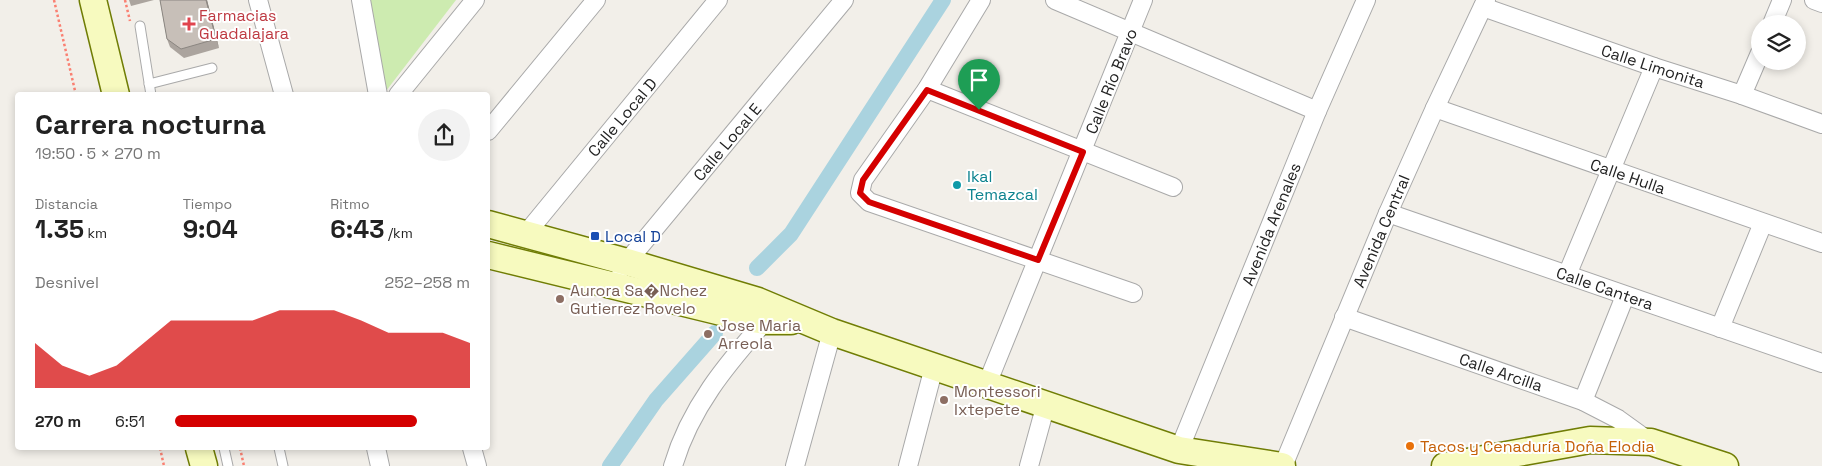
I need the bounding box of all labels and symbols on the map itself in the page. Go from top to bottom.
place label: Farmacias Guadalajara [199,5,289,44]
marker: Farmacias Guadalajara [183,18,195,30]
street label: Calle Río Bravo [1081,25,1142,137]
street label: Calle Limonita [1599,40,1707,93]
pin [958,59,1000,110]
street label: Calle Local D [583,73,662,161]
street label: Calle Local E [689,99,766,186]
street label: Calle Hulla [1587,154,1668,199]
street label: Avenida Arenales [1237,160,1306,289]
place label: Ikal Temazcal [967,166,1038,205]
street label: Avenida Central [1348,172,1415,291]
marker: Ikal Temazcal [951,179,963,191]
place label: Local D [605,226,661,247]
marker: Local D [589,230,601,242]
street label: Calle Cantera [1553,262,1656,315]
place label: Aurora Sa�Nchez Gutierrez Rovelo [570,280,707,319]
marker: Aurora Sa�Nchez Gutierrez Rovelo [554,293,566,305]
place label: Jose Maria Arreola [718,315,801,354]
marker: Jose Maria Arreola [702,328,714,340]
street label: Calle Arcilla [1456,348,1545,397]
place label: Montessori Ixtepete [954,381,1041,420]
marker: Montessori Ixtepete [938,394,950,406]
place label: Tacos y Cenaduría Doña Elodia [1420,436,1655,457]
marker: Tacos y Cenaduría Doña Elodia [1404,440,1416,452]

